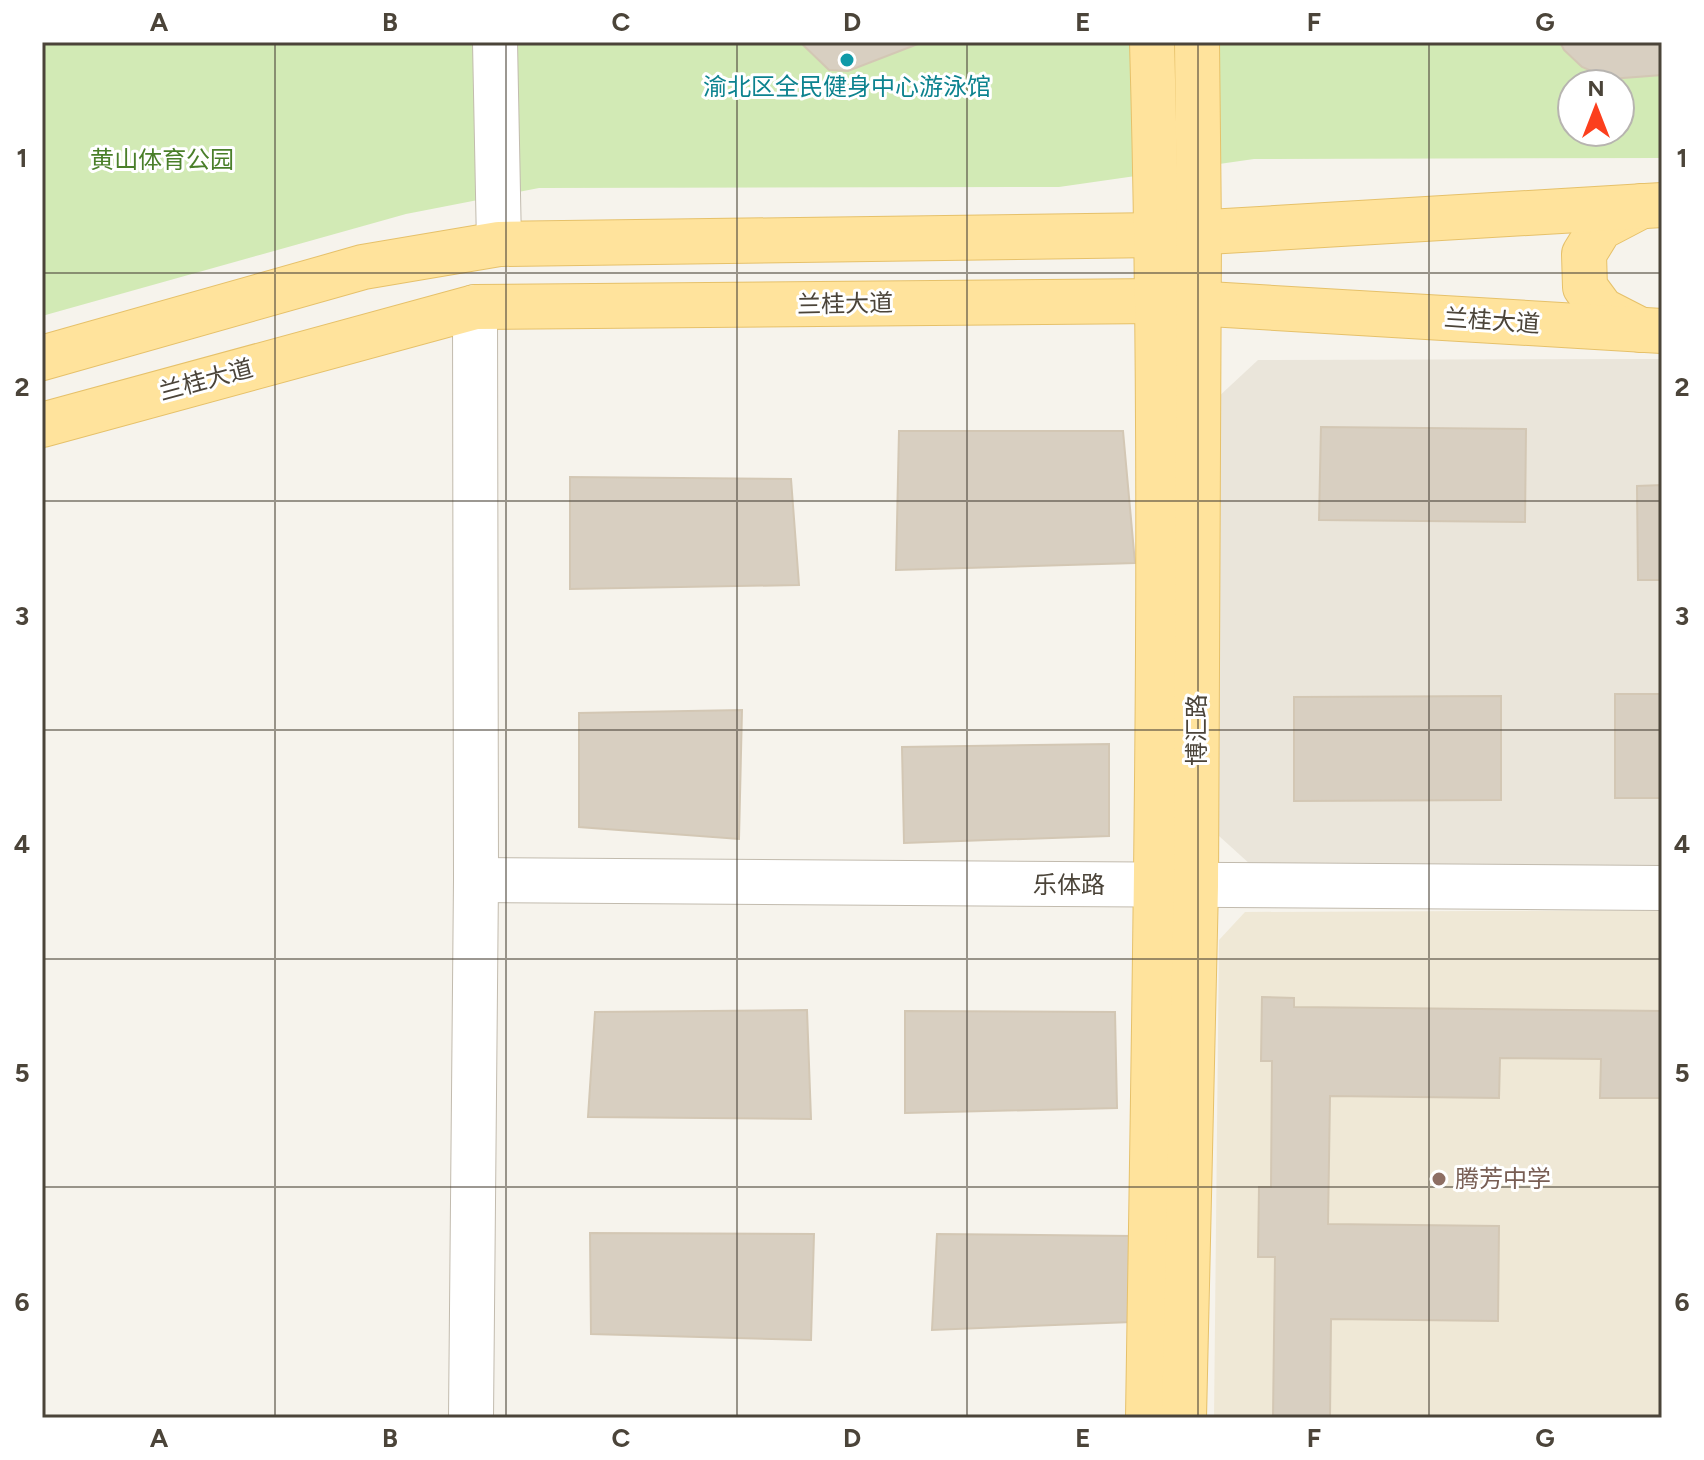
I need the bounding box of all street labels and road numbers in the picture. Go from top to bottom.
street label: 兰桂大道 [797,288,893,319]
street label: 兰桂大道 [1443,303,1541,338]
street label: 兰桂大道 [156,353,256,406]
street label: 博汇路 [1182,694,1211,766]
street label: 乐体路 [1033,870,1105,899]

